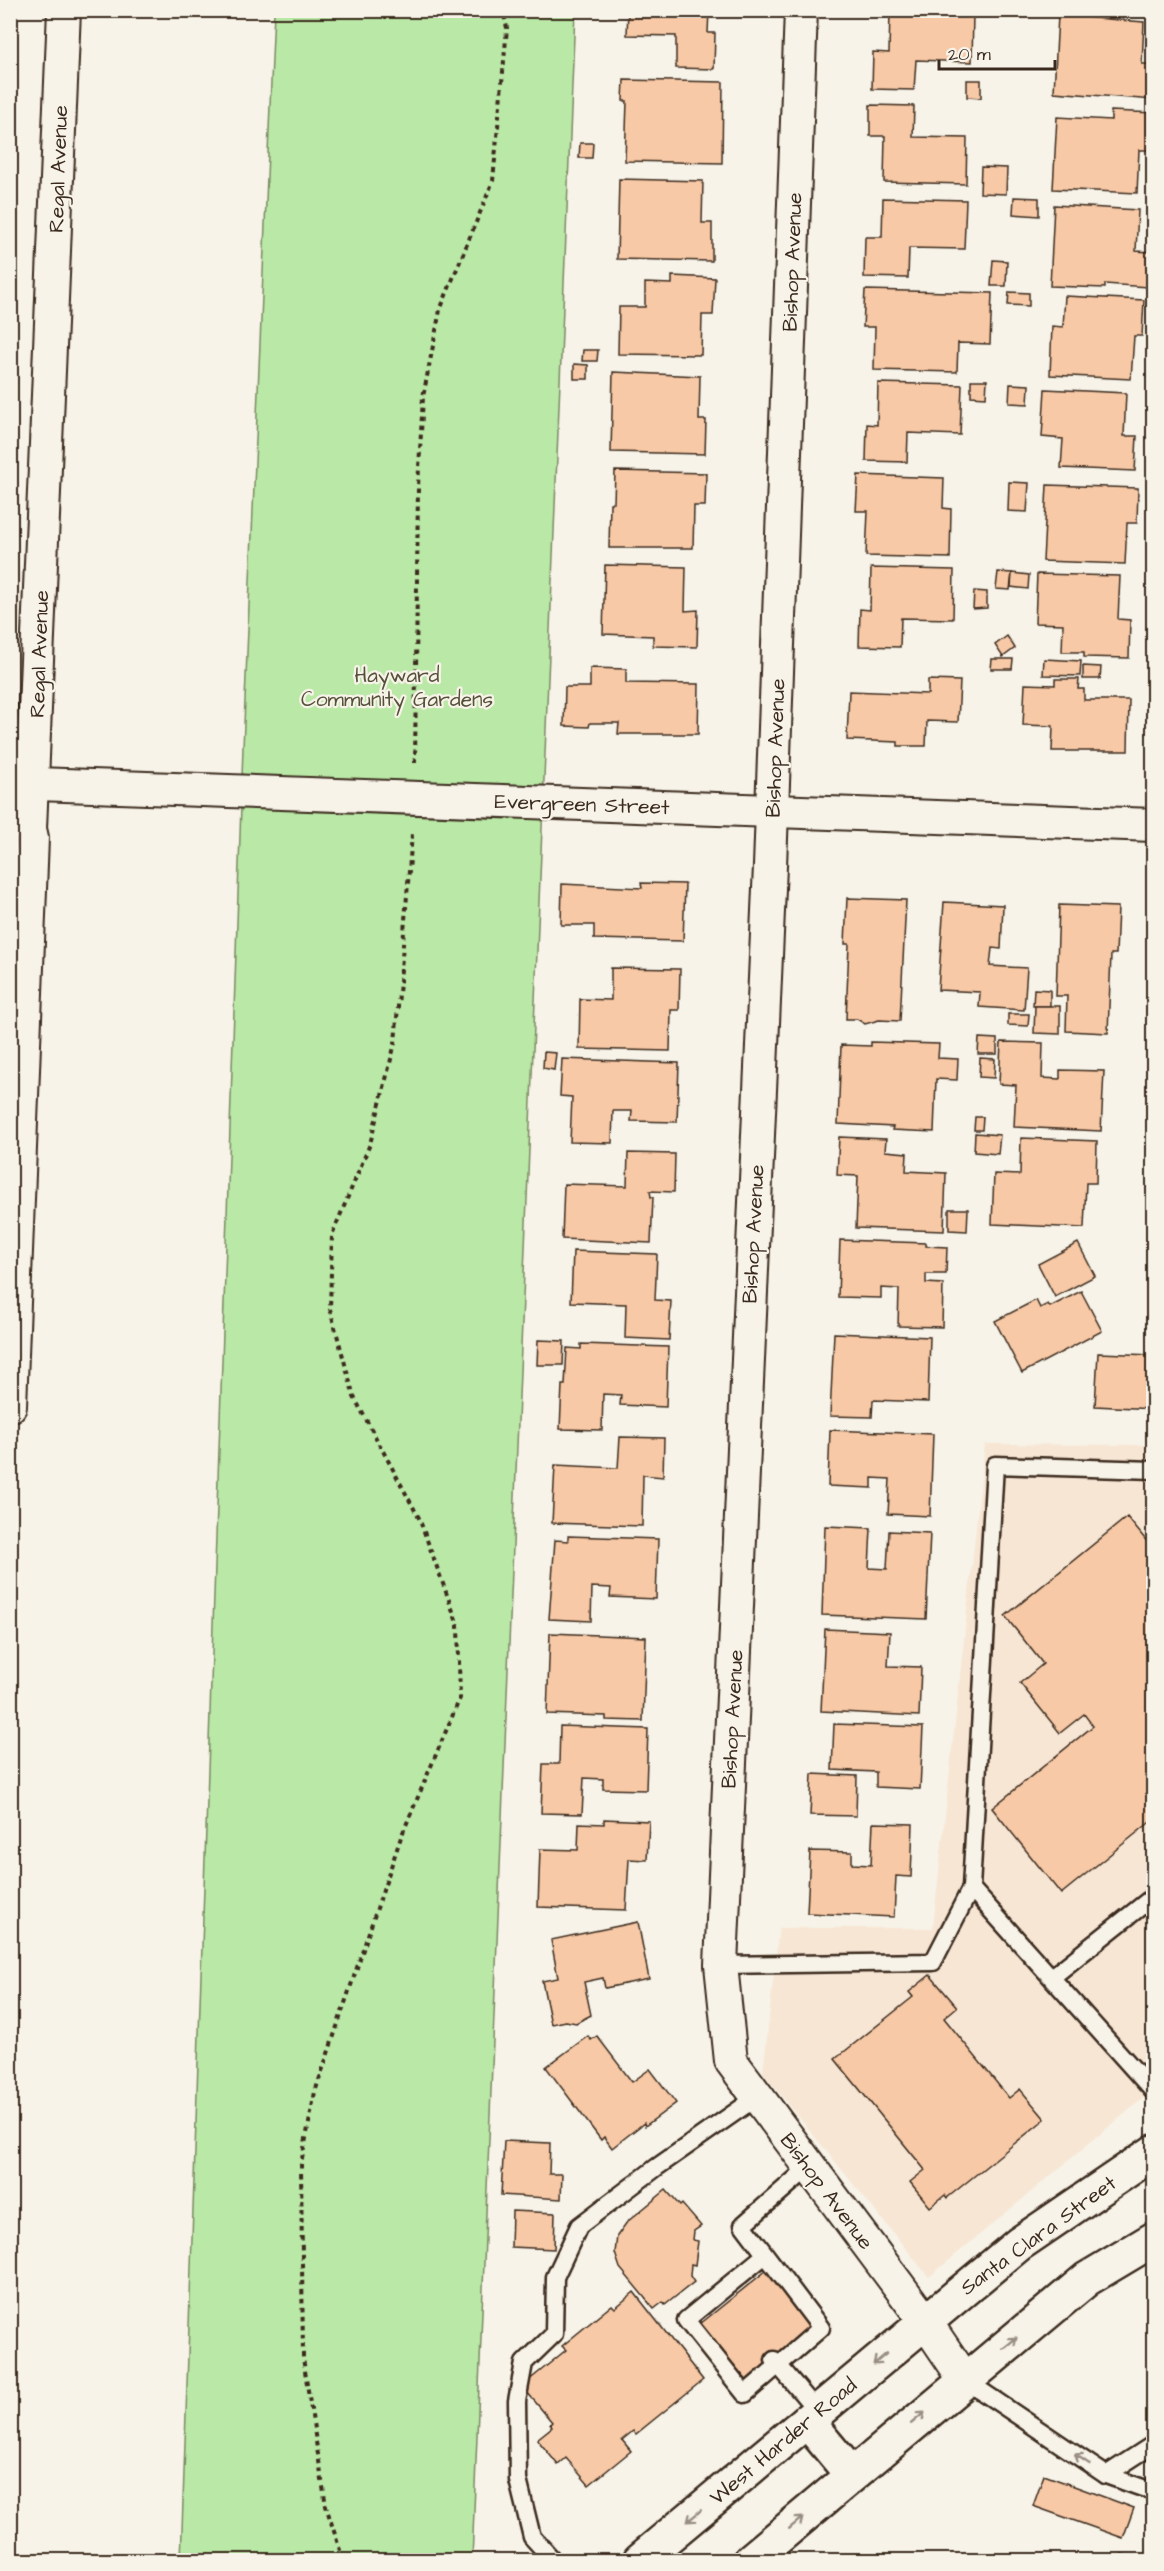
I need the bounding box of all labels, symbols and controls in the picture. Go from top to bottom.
scale bar [939,33,1054,71]
text: 20 m [948,42,991,67]
street label: Regal Avenue [42,105,77,233]
street label: Bishop Avenue [776,192,810,332]
street label: Regal Avenue [23,590,58,718]
park label: Hayward Community Gardens [301,661,493,716]
street label: Bishop Avenue [759,678,793,818]
street label: Evergreen Street [494,787,670,824]
street label: Bishop Avenue [735,1164,773,1304]
street label: Bishop Avenue [714,1649,752,1789]
street label: Bishop Avenue [772,2127,880,2256]
street label: Santa Clara Street [954,2169,1123,2302]
one-way arrow [1002,2336,1018,2349]
one-way arrow [873,2352,888,2366]
street label: West Harder Road [704,2371,863,2512]
one-way arrow [910,2412,926,2425]
one-way arrow [1074,2453,1090,2465]
one-way arrow [686,2509,702,2522]
one-way arrow [788,2516,804,2529]

